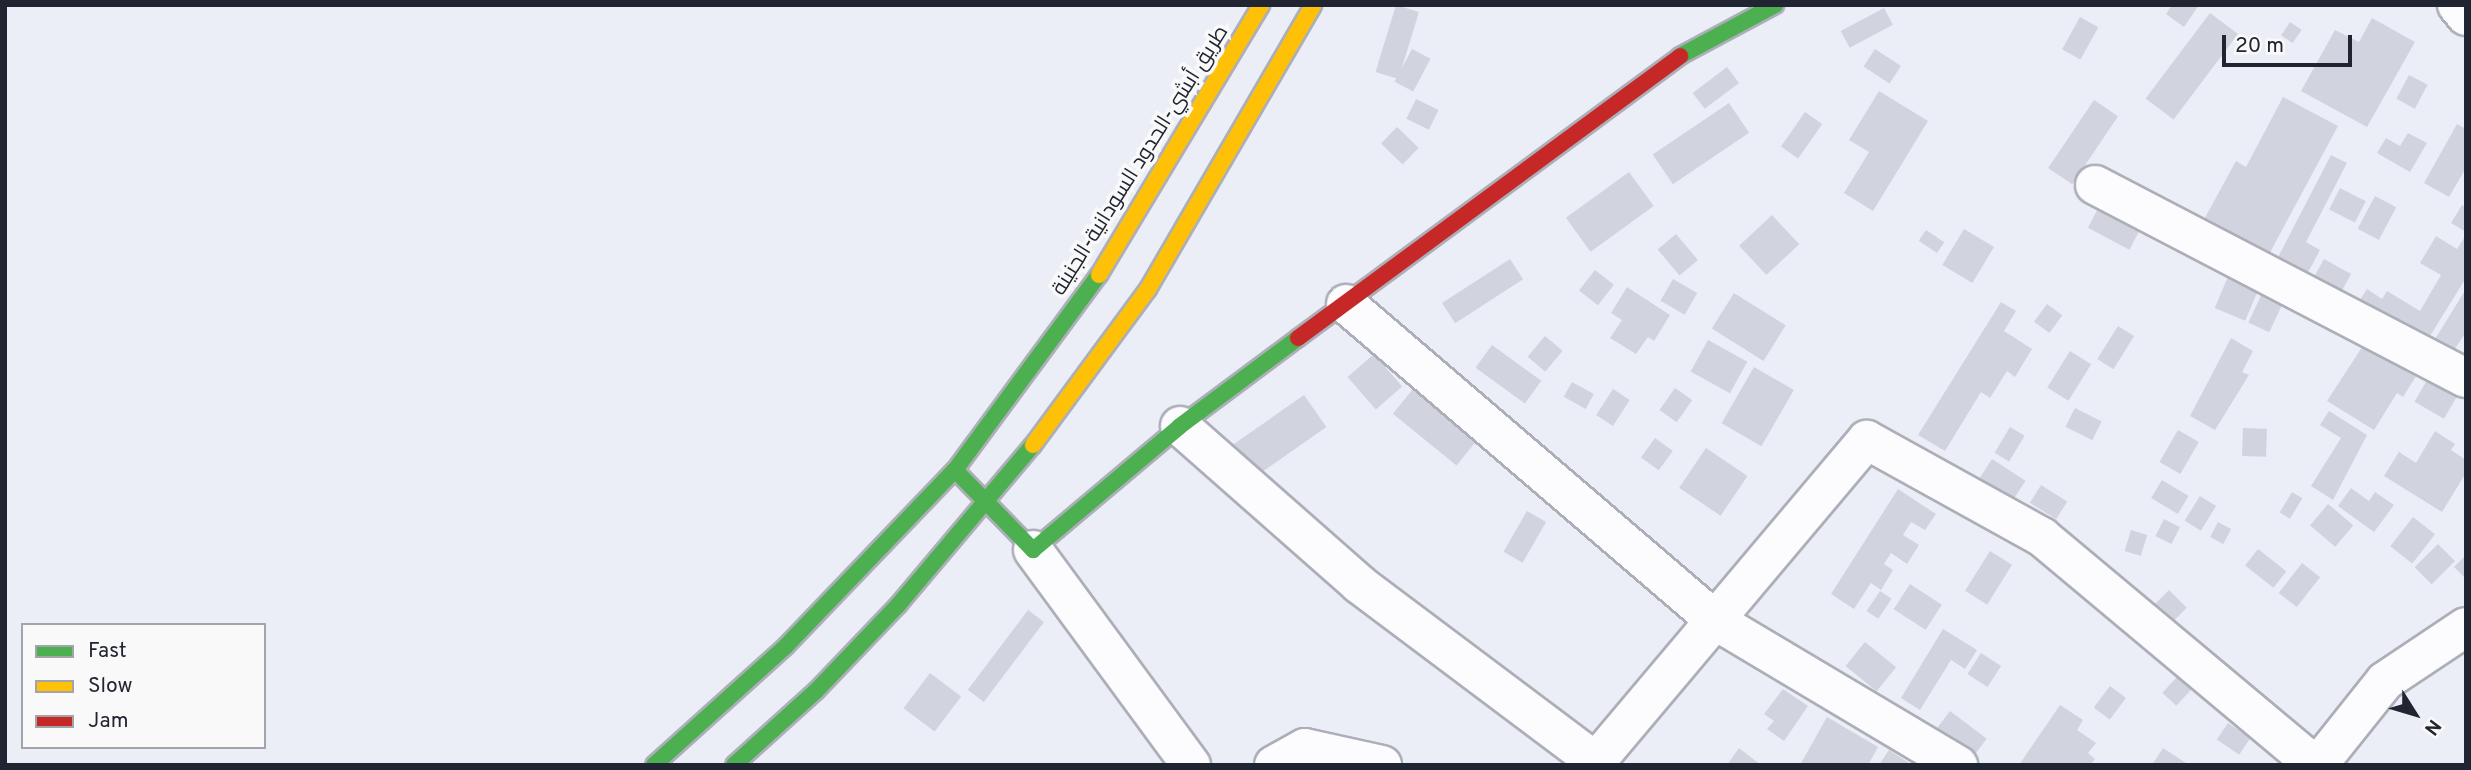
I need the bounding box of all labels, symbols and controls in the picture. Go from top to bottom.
street label: طريق أبشي-الحدود السودانية-الجنينة [1047,21,1235,301]
scale bar [2226,21,2356,65]
text: 20 m [2235,33,2284,60]
legend [21,623,266,749]
text: Fast [88,638,127,665]
text: Slow [88,673,133,700]
north arrow [2380,679,2450,749]
text: Jam [88,708,129,735]
text: N [2418,714,2445,739]

